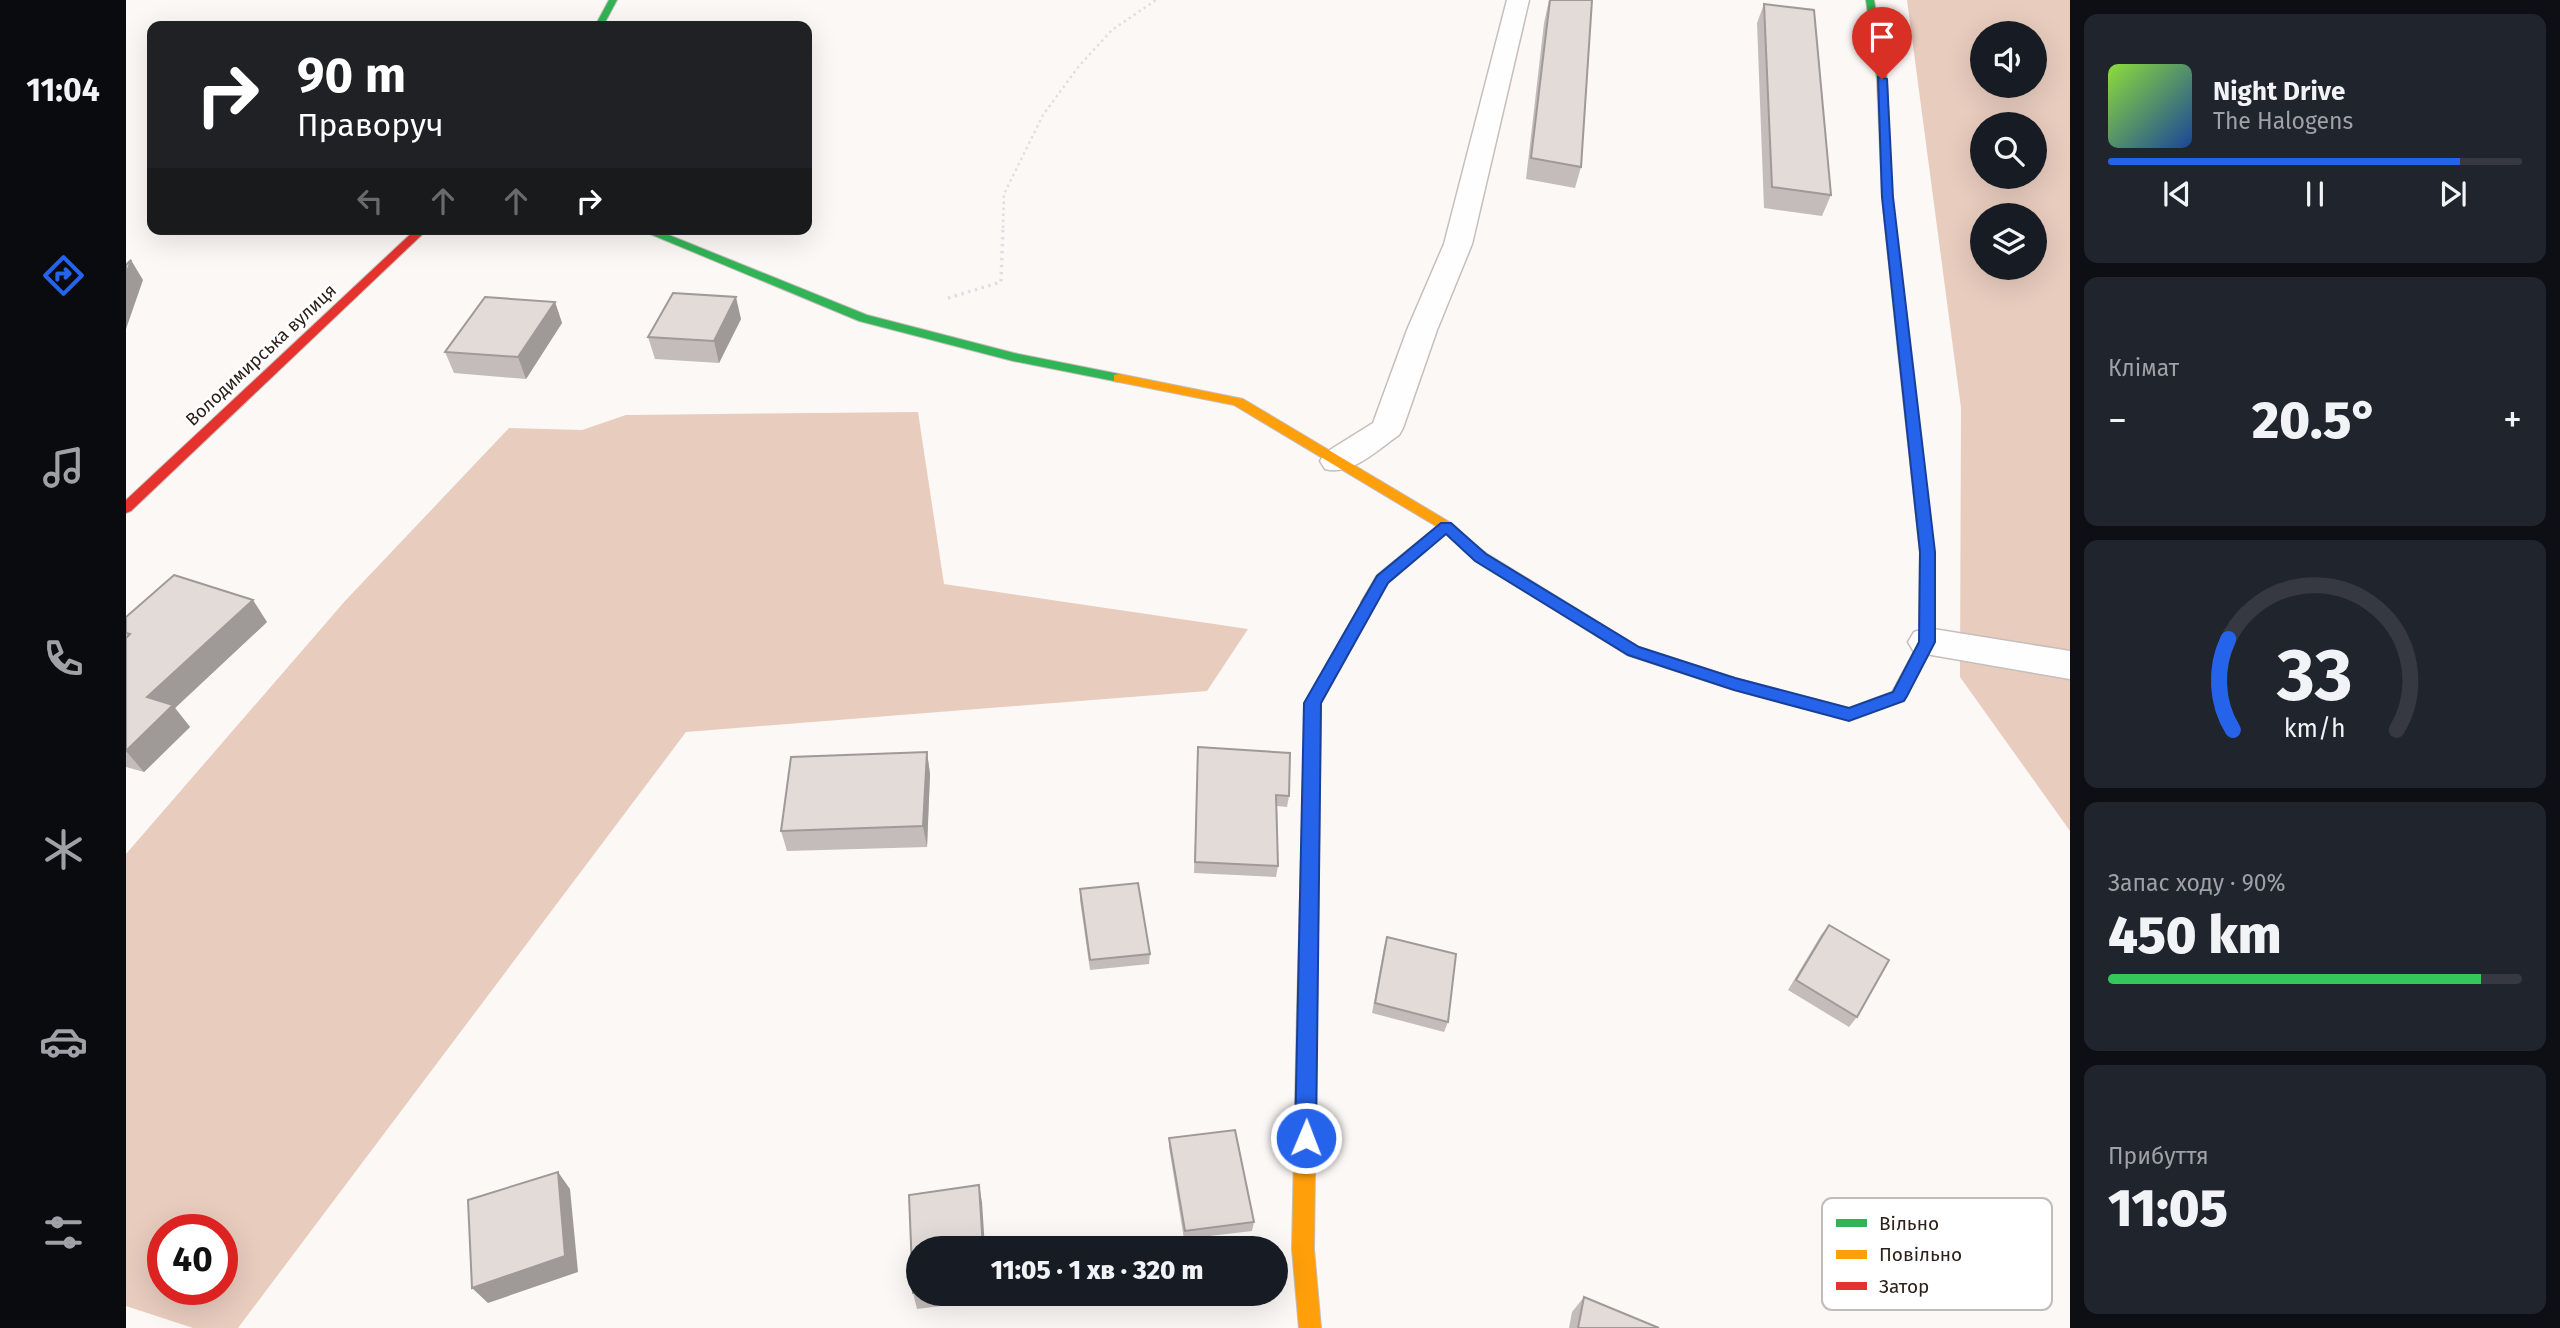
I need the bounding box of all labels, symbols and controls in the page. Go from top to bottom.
pin [1852,7,1912,79]
icon: arrive [1863,18,1901,56]
map controls [1970,21,2047,280]
button: sound [1970,21,2047,98]
text: 90 m [297,46,406,105]
icon: right [182,49,273,140]
text: 11:04 [26,71,100,109]
text: Night Drive [2213,76,2345,107]
text: Праворуч [297,106,444,144]
text: The Halogens [2213,107,2353,135]
button: search [1970,112,2047,189]
icon: previous [2158,175,2196,213]
icon: pause [2296,175,2334,213]
icon: next [2434,175,2472,213]
icon: left [351,182,389,220]
icon: ahead [424,182,462,220]
icon: ahead [497,182,535,220]
icon: right [570,182,608,220]
button: layers [1970,203,2047,280]
icon: directions [39,251,88,300]
street label: Володимирська вулиця [181,279,341,431]
text: Клімат [2108,354,2179,382]
text: 20.5° [2252,389,2378,452]
text: − [2108,397,2127,443]
text: + [2503,397,2522,443]
icon: music [39,443,88,492]
text: 33 [2276,632,2353,719]
icon: phone [39,634,88,683]
text: km/h [2284,714,2346,744]
icon: climate [39,825,88,874]
text: Запас ходу · 90% [2108,869,2286,897]
text: 450 km [2108,904,2282,967]
icon: car [39,1017,88,1066]
position arrow [1269,1101,1343,1175]
text: Прибуття [2108,1142,2209,1170]
text: 11:05 [2108,1177,2228,1240]
legend [1822,1198,2052,1310]
icon: filters [39,1208,88,1257]
text: Вільно [1879,1212,1939,1235]
speed limit sign: 40 [147,1214,238,1305]
text: Повільно [1879,1243,1962,1266]
text: 11:05 · 1 хв · 320 m [991,1255,1203,1286]
text: Затор [1879,1275,1929,1298]

